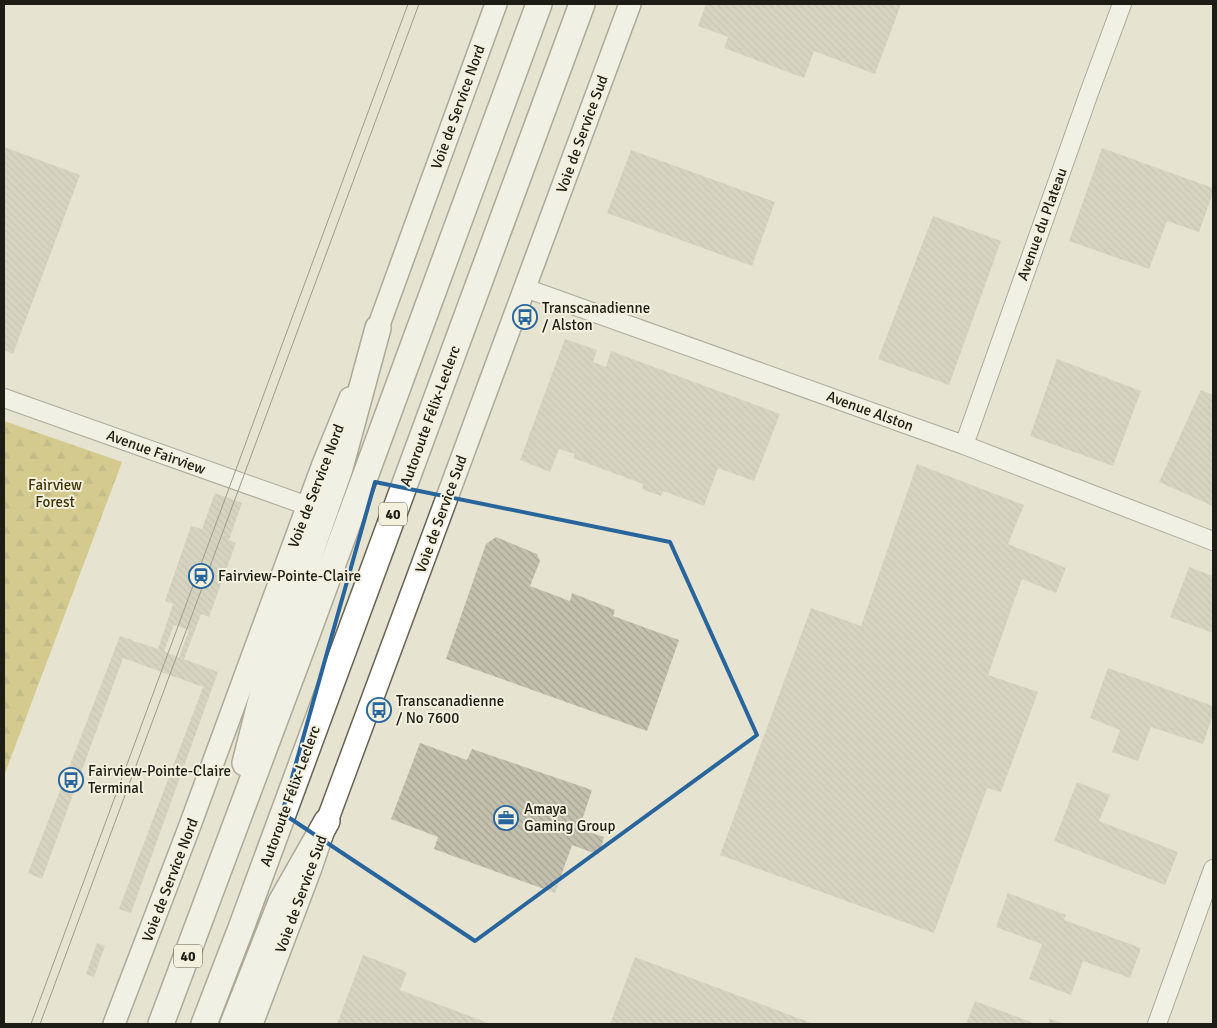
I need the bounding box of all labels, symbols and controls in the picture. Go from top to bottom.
street label: Voie de Service Nord [427,42,489,172]
street label: Voie de Service Sud [552,73,612,195]
street label: Avenue du Plateau [1013,165,1071,283]
place label: Transcanadienne / Alston [542,299,650,334]
bus stop icon: Transcanadienne / Alston [512,304,538,330]
street label: Autoroute Félix-Leclerc [396,343,464,489]
street label: Avenue Alston [824,387,916,435]
street label: Voie de Service Nord [284,422,348,550]
street label: Avenue Fairview [104,426,208,478]
street label: Voie de Service Sud [411,453,471,575]
park label: Fairview Forest [28,476,82,511]
road number: 40 [379,502,407,526]
station icon: Fairview-Pointe-Claire [188,563,214,589]
place label: Fairview-Pointe-Claire [218,567,361,585]
place label: Transcanadienne / No 7600 [396,692,504,727]
bus stop icon: Transcanadienne / No 7600 [366,697,392,723]
street label: Autoroute Félix-Leclerc [256,723,324,869]
place label: Fairview-Pointe-Claire Terminal [88,762,231,797]
bus stop icon: Fairview-Pointe-Claire Terminal [58,767,84,793]
place label: Amaya Gaming Group [524,800,616,835]
office icon: Amaya Gaming Group [493,805,519,831]
street label: Voie de Service Nord [138,816,202,944]
street label: Voie de Service Sud [271,833,331,955]
road number: 40 [174,944,202,968]

